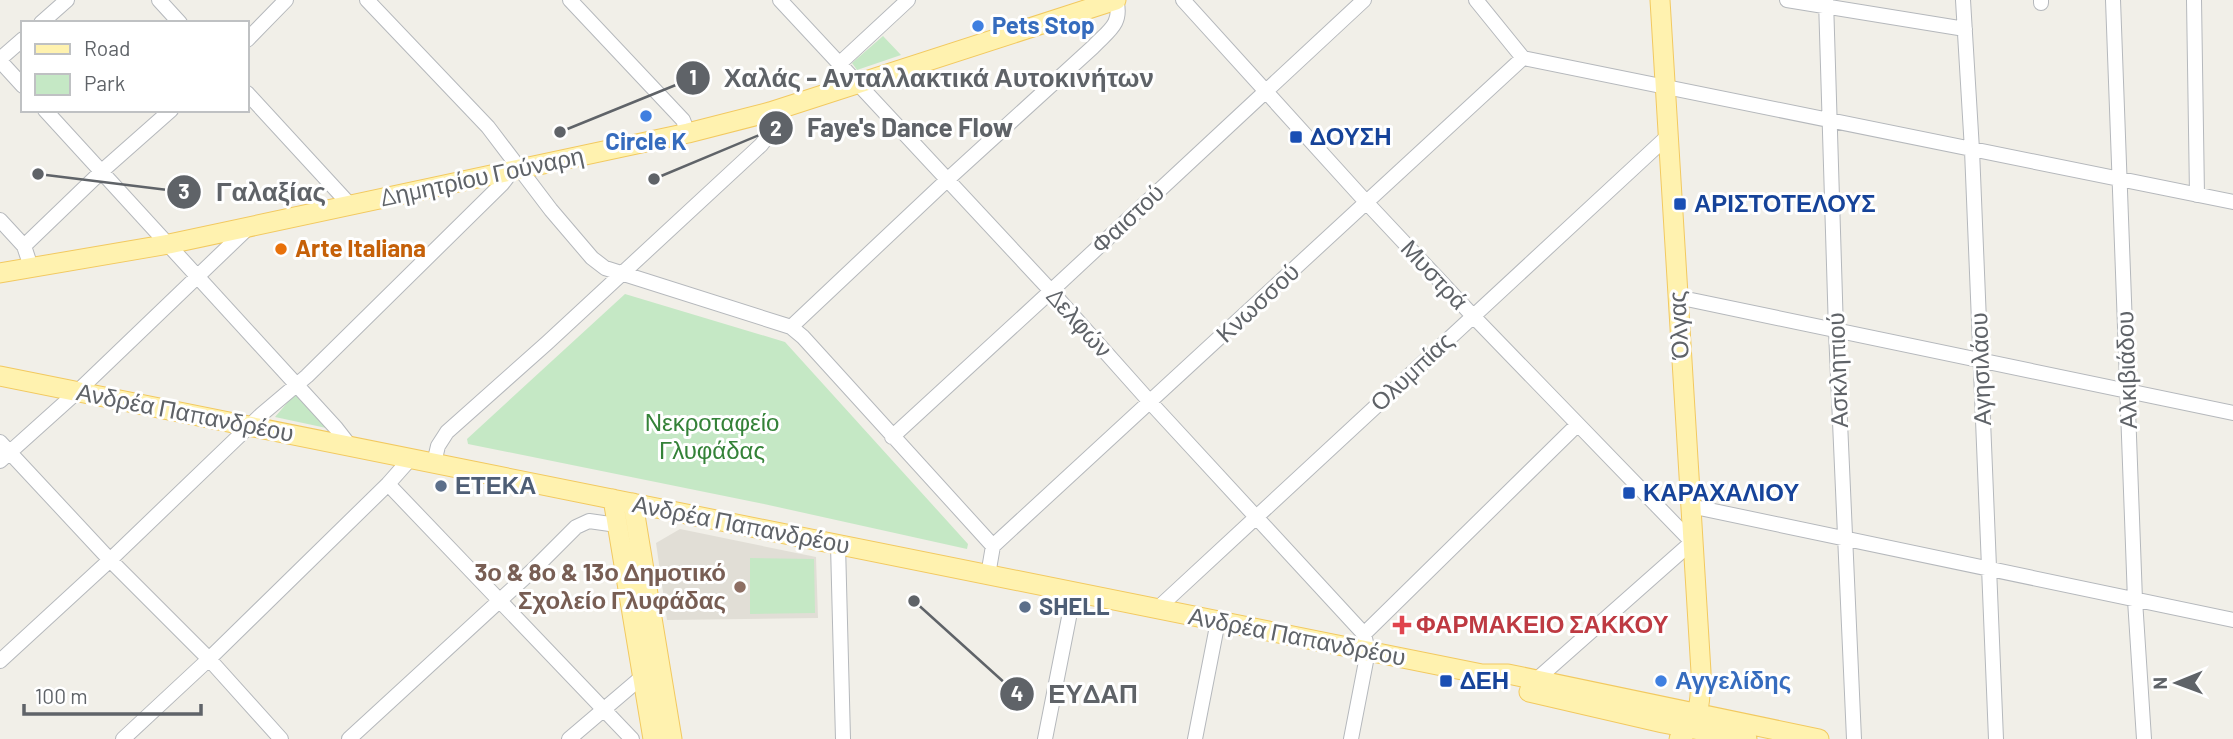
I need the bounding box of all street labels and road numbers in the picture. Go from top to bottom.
street label: Δημητρίου Γούναρη [377,140,586,211]
street label: Φαιστού [1085,177,1169,259]
street label: Μυστρά [1396,233,1475,315]
street label: Κνωσσού [1209,256,1304,348]
street label: Δελφών [1041,281,1119,363]
street label: Όλγας [1661,290,1694,361]
street label: Αλκιβιάδου [2109,310,2142,430]
street label: Ασκληπιού [1820,312,1853,428]
street label: Αγησιλάου [1963,312,1996,426]
street label: Ολυμπίας [1364,325,1458,416]
street label: Ανδρέα Παπανδρέου [74,376,296,447]
street label: Ανδρέα Παπανδρέου [630,488,852,559]
street label: Ανδρέα Παπανδρέου [1186,600,1408,671]

